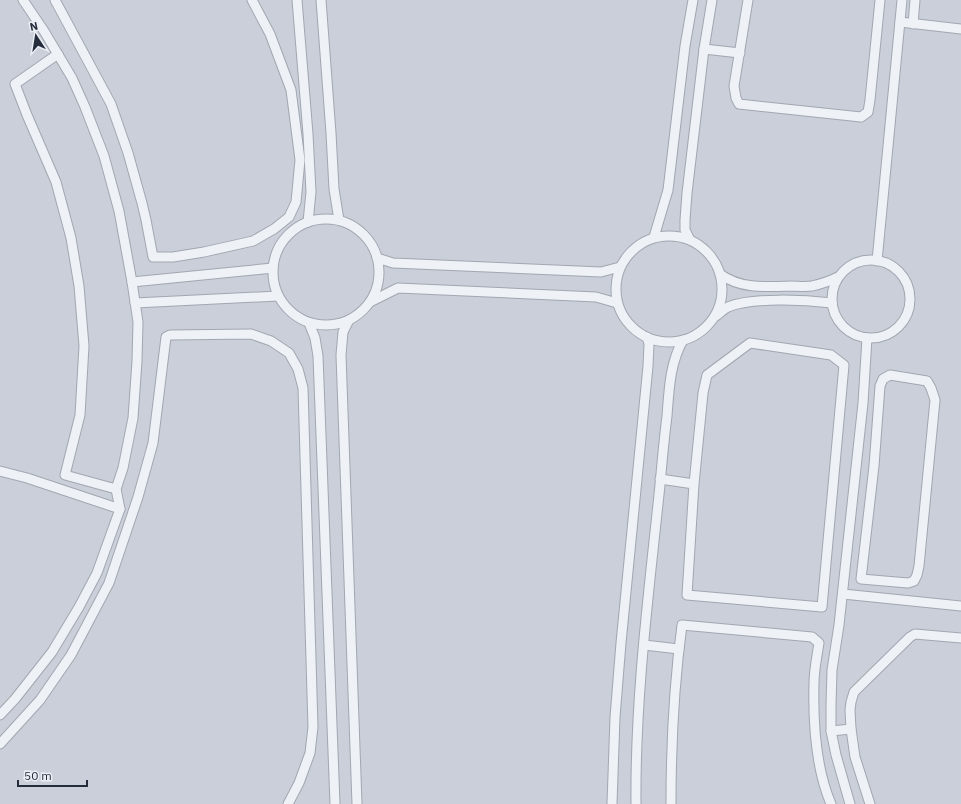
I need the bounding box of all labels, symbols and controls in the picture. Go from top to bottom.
north arrow [16,16,56,56]
text: N [29,19,39,34]
scale bar [18,762,87,788]
text: 50 m [24,768,52,783]

